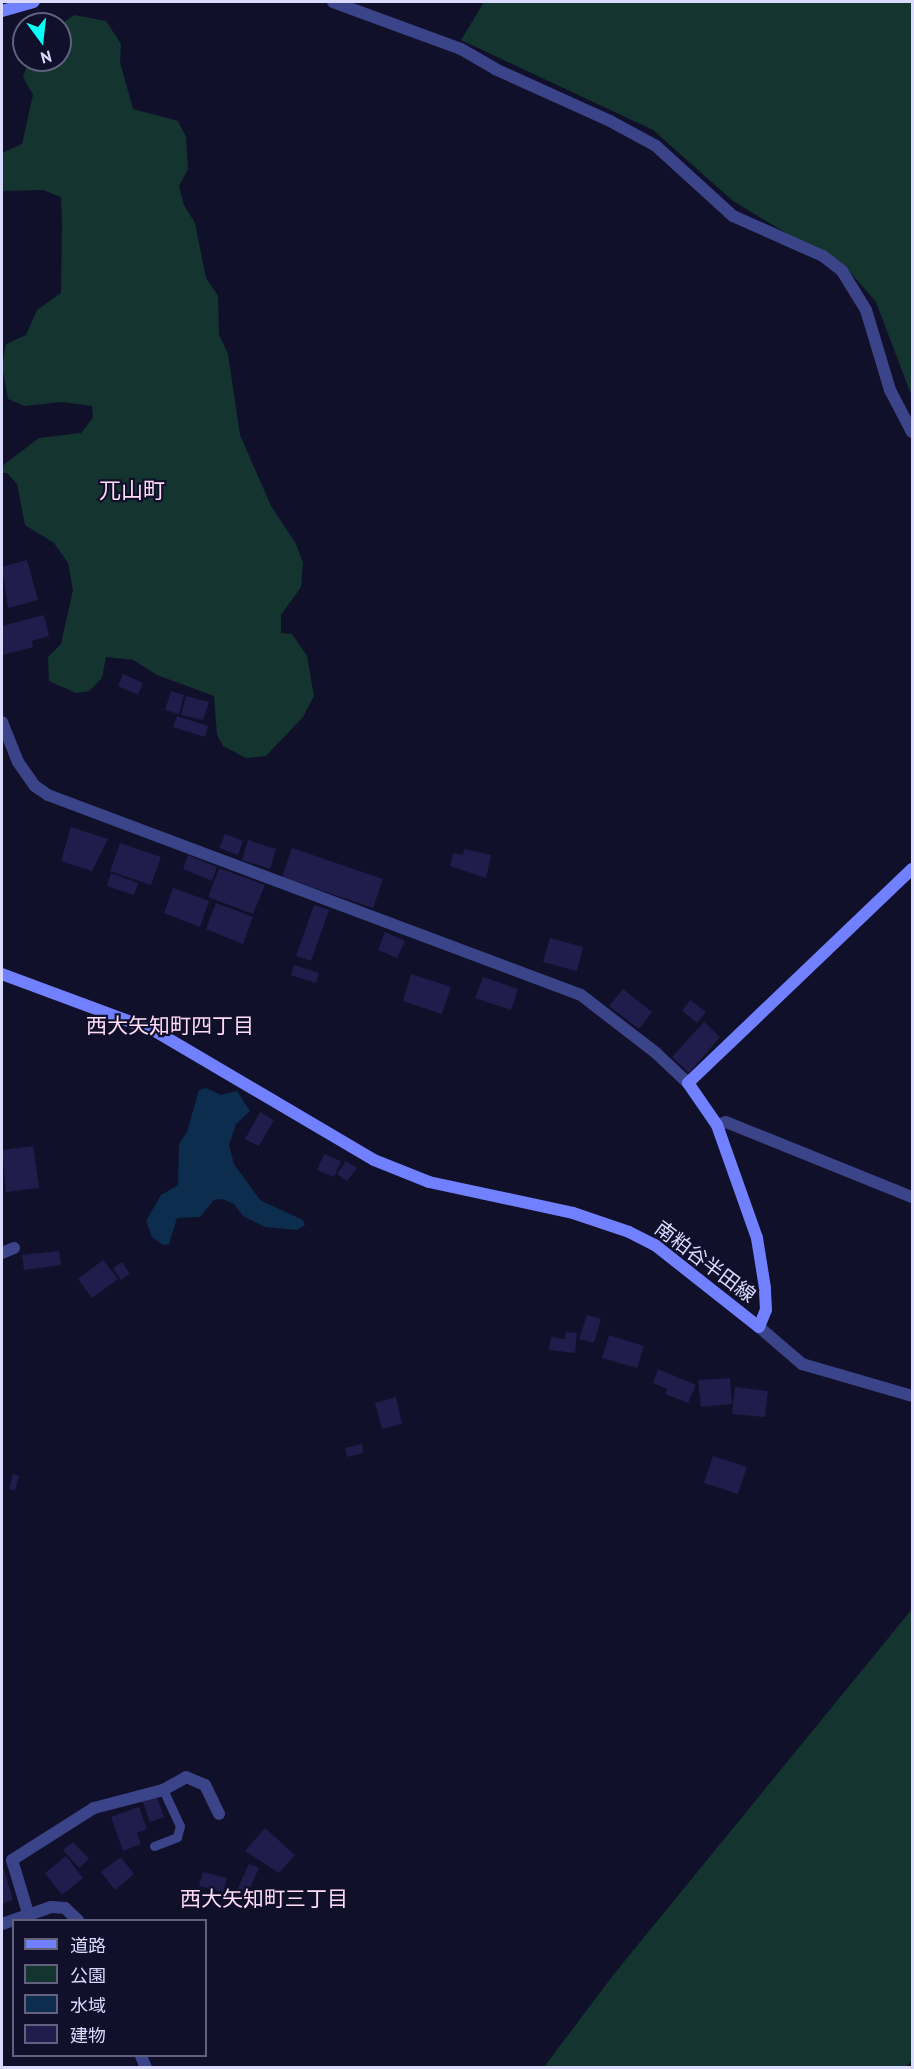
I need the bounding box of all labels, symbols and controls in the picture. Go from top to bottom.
north arrow [12,12,72,72]
text: N [38,46,54,68]
district label: 兀山町 [99,478,165,504]
district label: 西大矢知町四丁目 [86,1013,254,1039]
street label: 南粕谷半田線 [650,1216,760,1308]
district label: 西大矢知町三丁目 [180,1886,348,1912]
legend [12,1919,207,2057]
text: 道路 [70,1934,106,1957]
text: 公園 [70,1964,106,1987]
text: 水域 [70,1994,106,2017]
text: 建物 [70,2024,106,2047]

